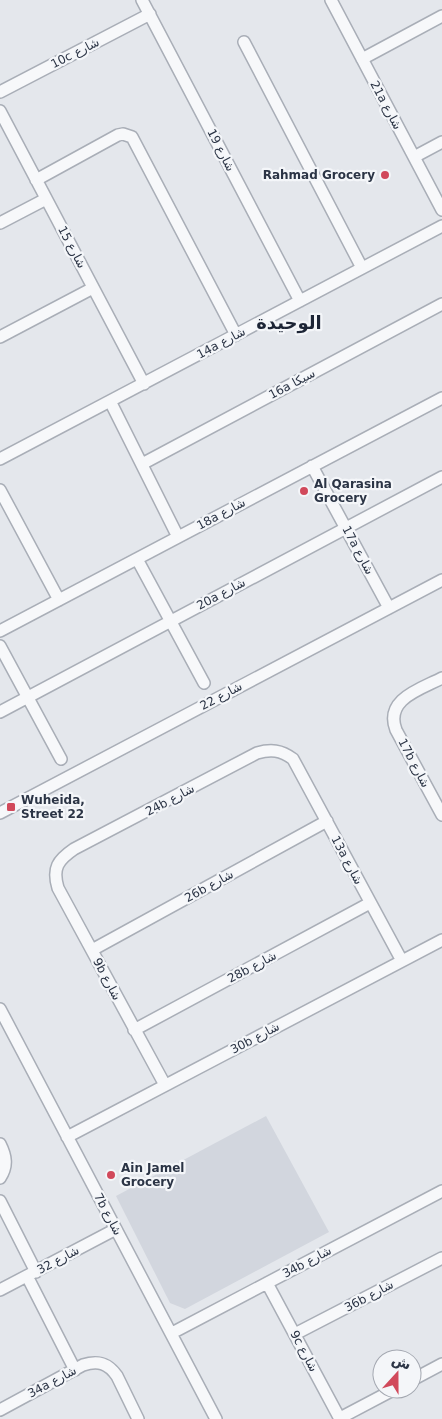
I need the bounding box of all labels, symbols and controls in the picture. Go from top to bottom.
street label: 10c شارع [48,35,102,72]
street label: 21a شارع [366,78,405,132]
street label: شارع 19 [203,126,238,174]
place label: Rahmad Grocery [263,168,375,182]
marker: Rahmad Grocery [379,169,391,181]
street label: شارع 15 [54,224,89,271]
district label: الوحيدة [256,312,322,334]
street label: 14a شارع [194,324,248,363]
street label: 16a سيكا [266,366,318,402]
place label: Al Qarasina Grocery [314,477,392,505]
marker: Al Qarasina Grocery [298,485,310,497]
street label: 18a شارع [194,495,248,534]
street label: 17a شارع [338,523,377,577]
street label: 20a شارع [194,575,248,614]
street label: شارع 22 [198,679,245,714]
street label: 17b شارع [394,736,433,790]
street label: 24b شارع [143,781,197,820]
place label: Wuheida, Street 22 [21,793,85,821]
marker: Wuheida, Street 22 [5,801,17,813]
street label: 13a شارع [327,833,366,887]
street label: 26b شارع [182,867,236,906]
street label: 28b شارع [225,948,279,987]
street label: 9b شارع [89,956,124,1003]
street label: 30b شارع [228,1019,282,1058]
place label: Ain Jamel Grocery [121,1161,184,1189]
marker: Ain Jamel Grocery [105,1169,117,1181]
street label: 7b شارع [90,1191,125,1238]
street label: شارع 32 [35,1243,82,1278]
street label: 34b شارع [280,1243,334,1282]
street label: 36b شارع [342,1277,396,1316]
street label: 9c شارع [286,1328,321,1374]
north arrow [372,1349,422,1399]
text: ش [390,1351,414,1373]
street label: 34a شارع [25,1363,79,1402]

